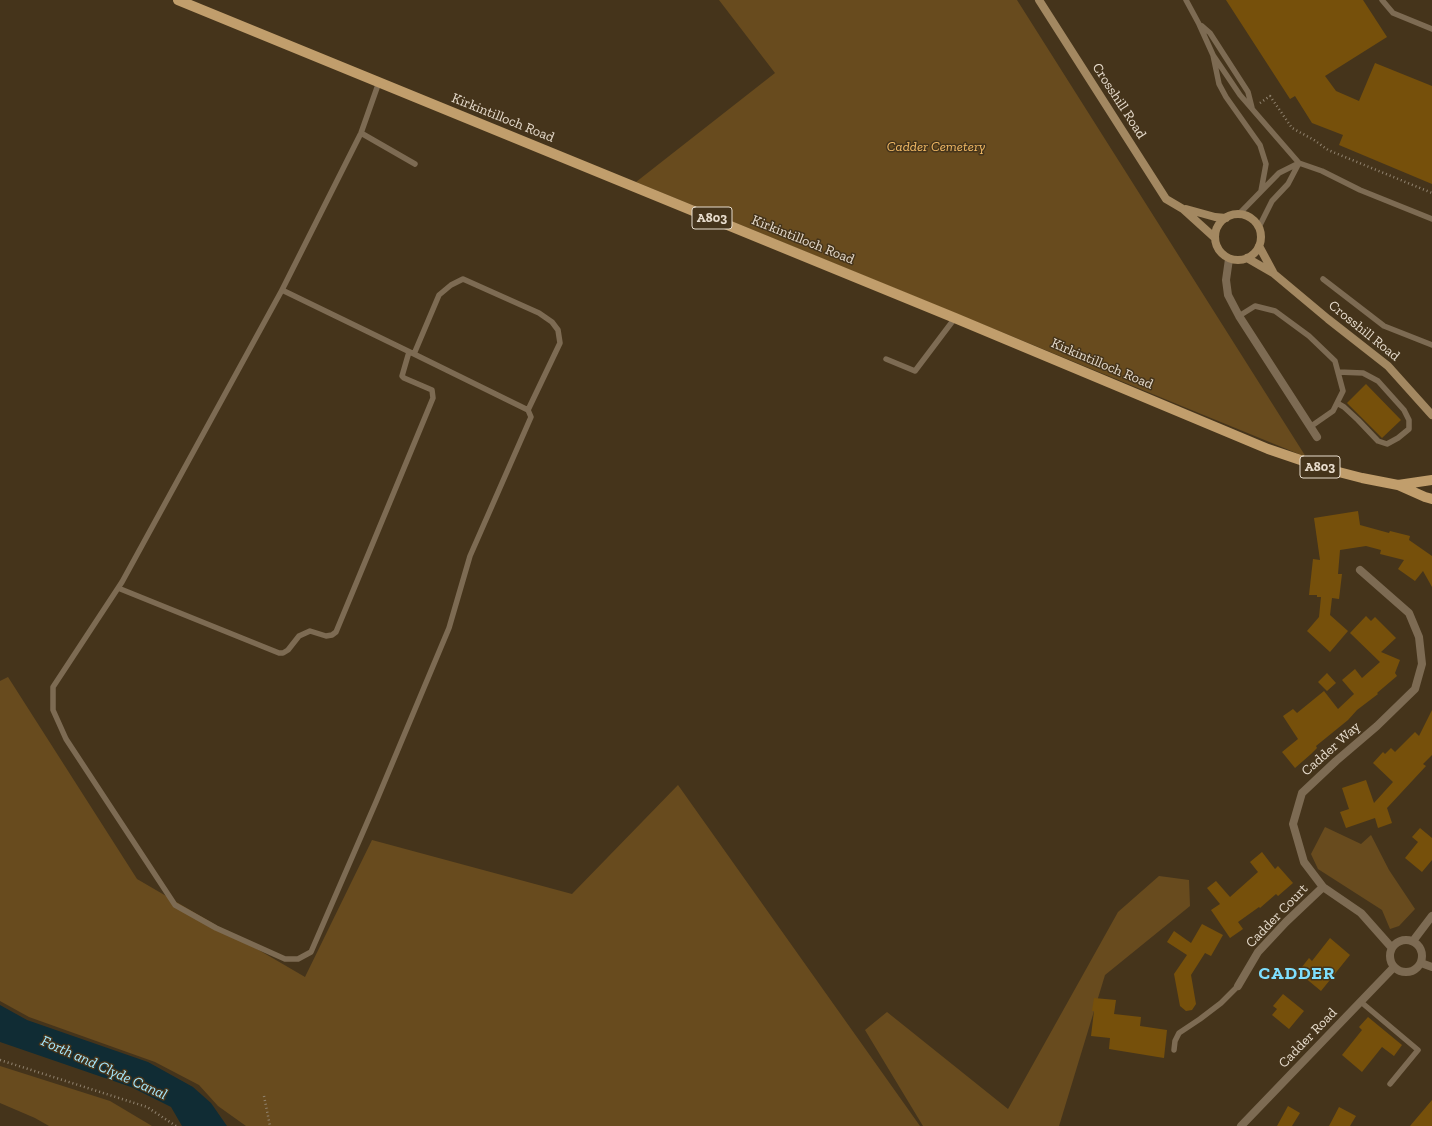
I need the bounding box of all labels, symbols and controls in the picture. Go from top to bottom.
street label: Crosshill Road [1088,60,1150,142]
street label: Kirkintilloch Road [449,90,557,146]
park label: Cadder Cemetery [887,139,985,155]
road number: A803 [692,207,732,229]
street label: Kirkintilloch Road [749,212,857,268]
street label: Crosshill Road [1325,297,1403,365]
street label: Kirkintilloch Road [1048,335,1156,393]
road number: A803 [1300,456,1340,478]
street label: Cadder Way [1298,718,1364,780]
street label: Cadder Court [1242,881,1312,951]
district label: CADDER [1259,963,1335,985]
street label: Cadder Road [1275,1005,1341,1071]
water label: Forth and Clyde Canal [38,1032,170,1104]

